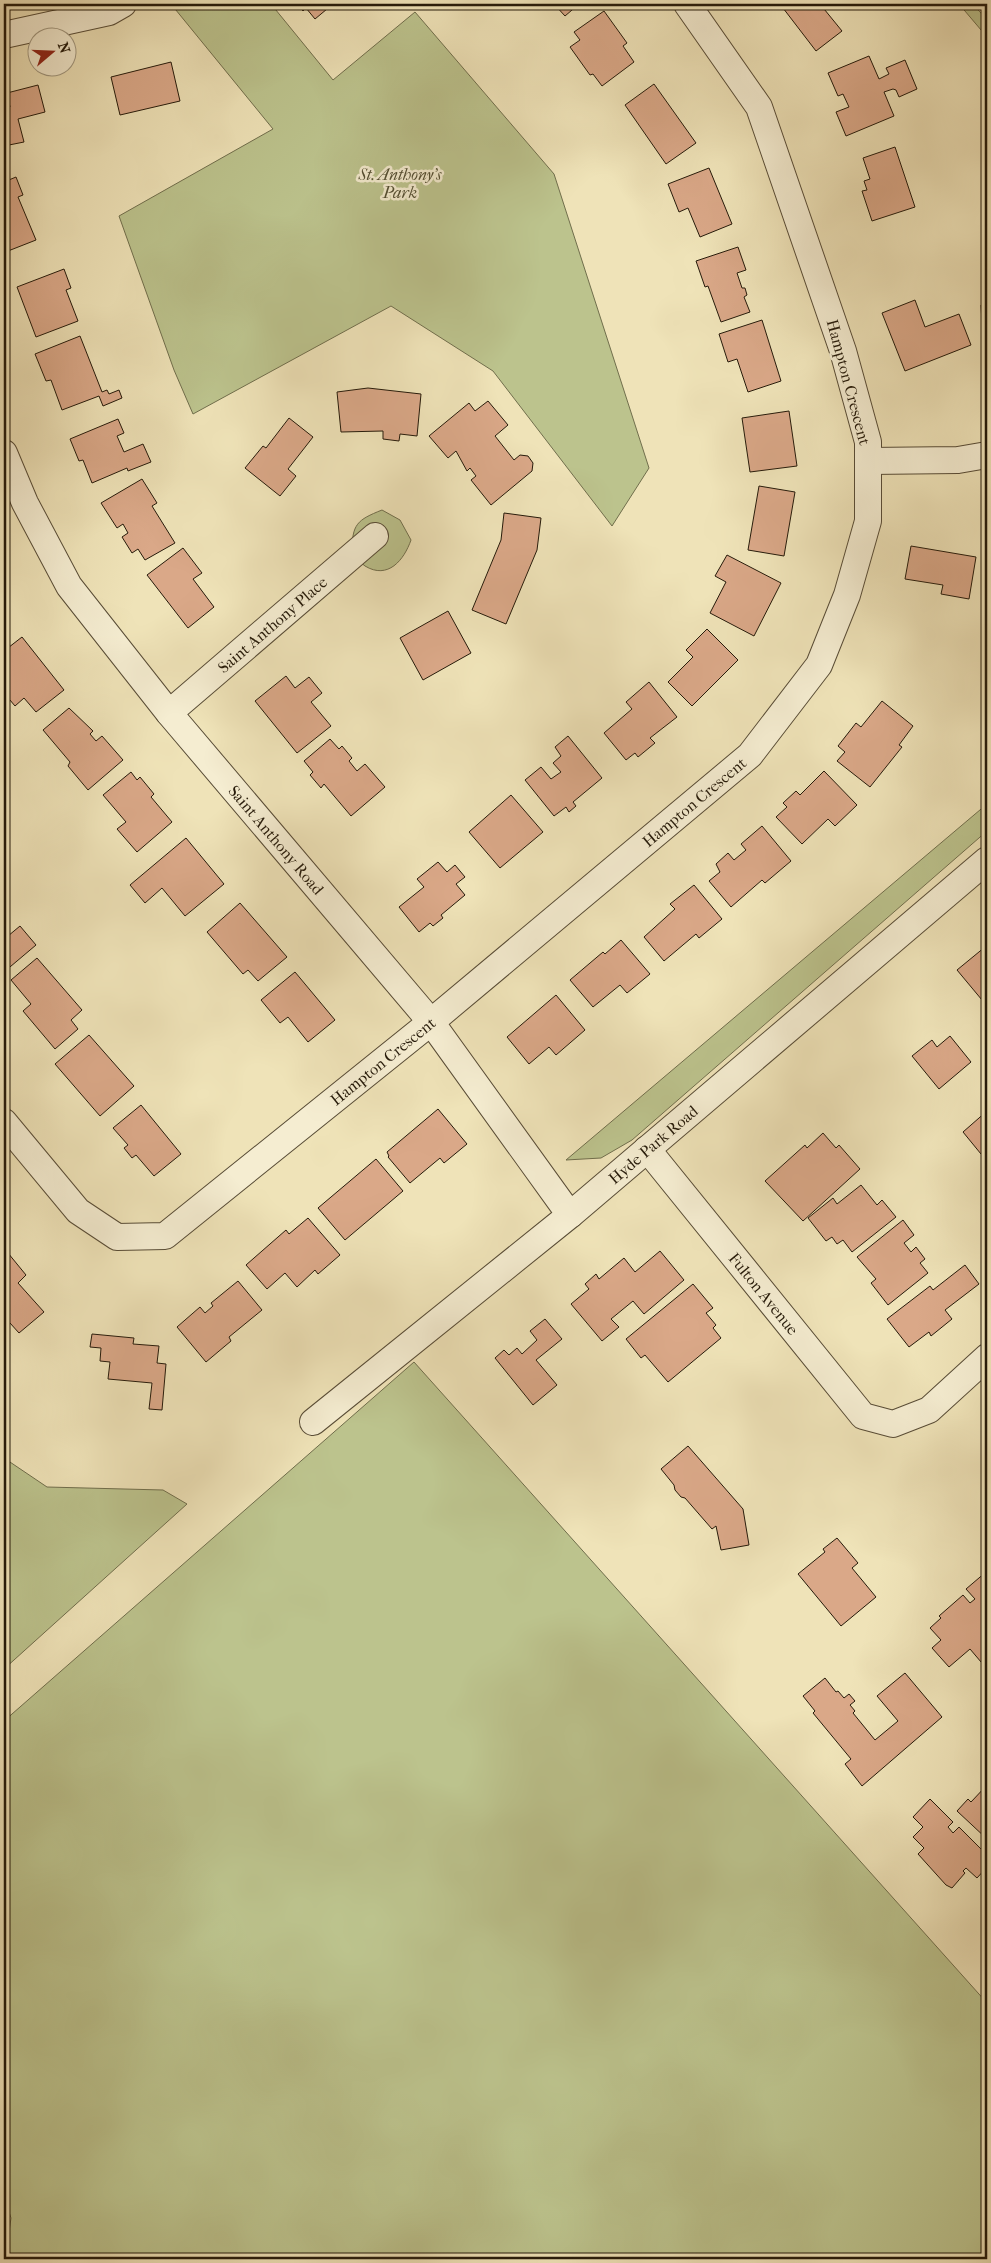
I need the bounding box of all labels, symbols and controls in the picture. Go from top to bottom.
north arrow [28,28,78,78]
text: N [54,40,74,56]
park label: St. Anthony's Park [358,165,442,202]
street label: Hampton Crescent [823,317,875,447]
street label: Saint Anthony Place [214,572,331,677]
street label: Hampton Crescent [639,753,750,851]
street label: Saint Anthony Road [224,782,328,899]
street label: Hampton Crescent [327,1013,440,1109]
street label: Hyde Park Road [605,1101,702,1188]
street label: Fulton Avenue [725,1249,803,1339]

